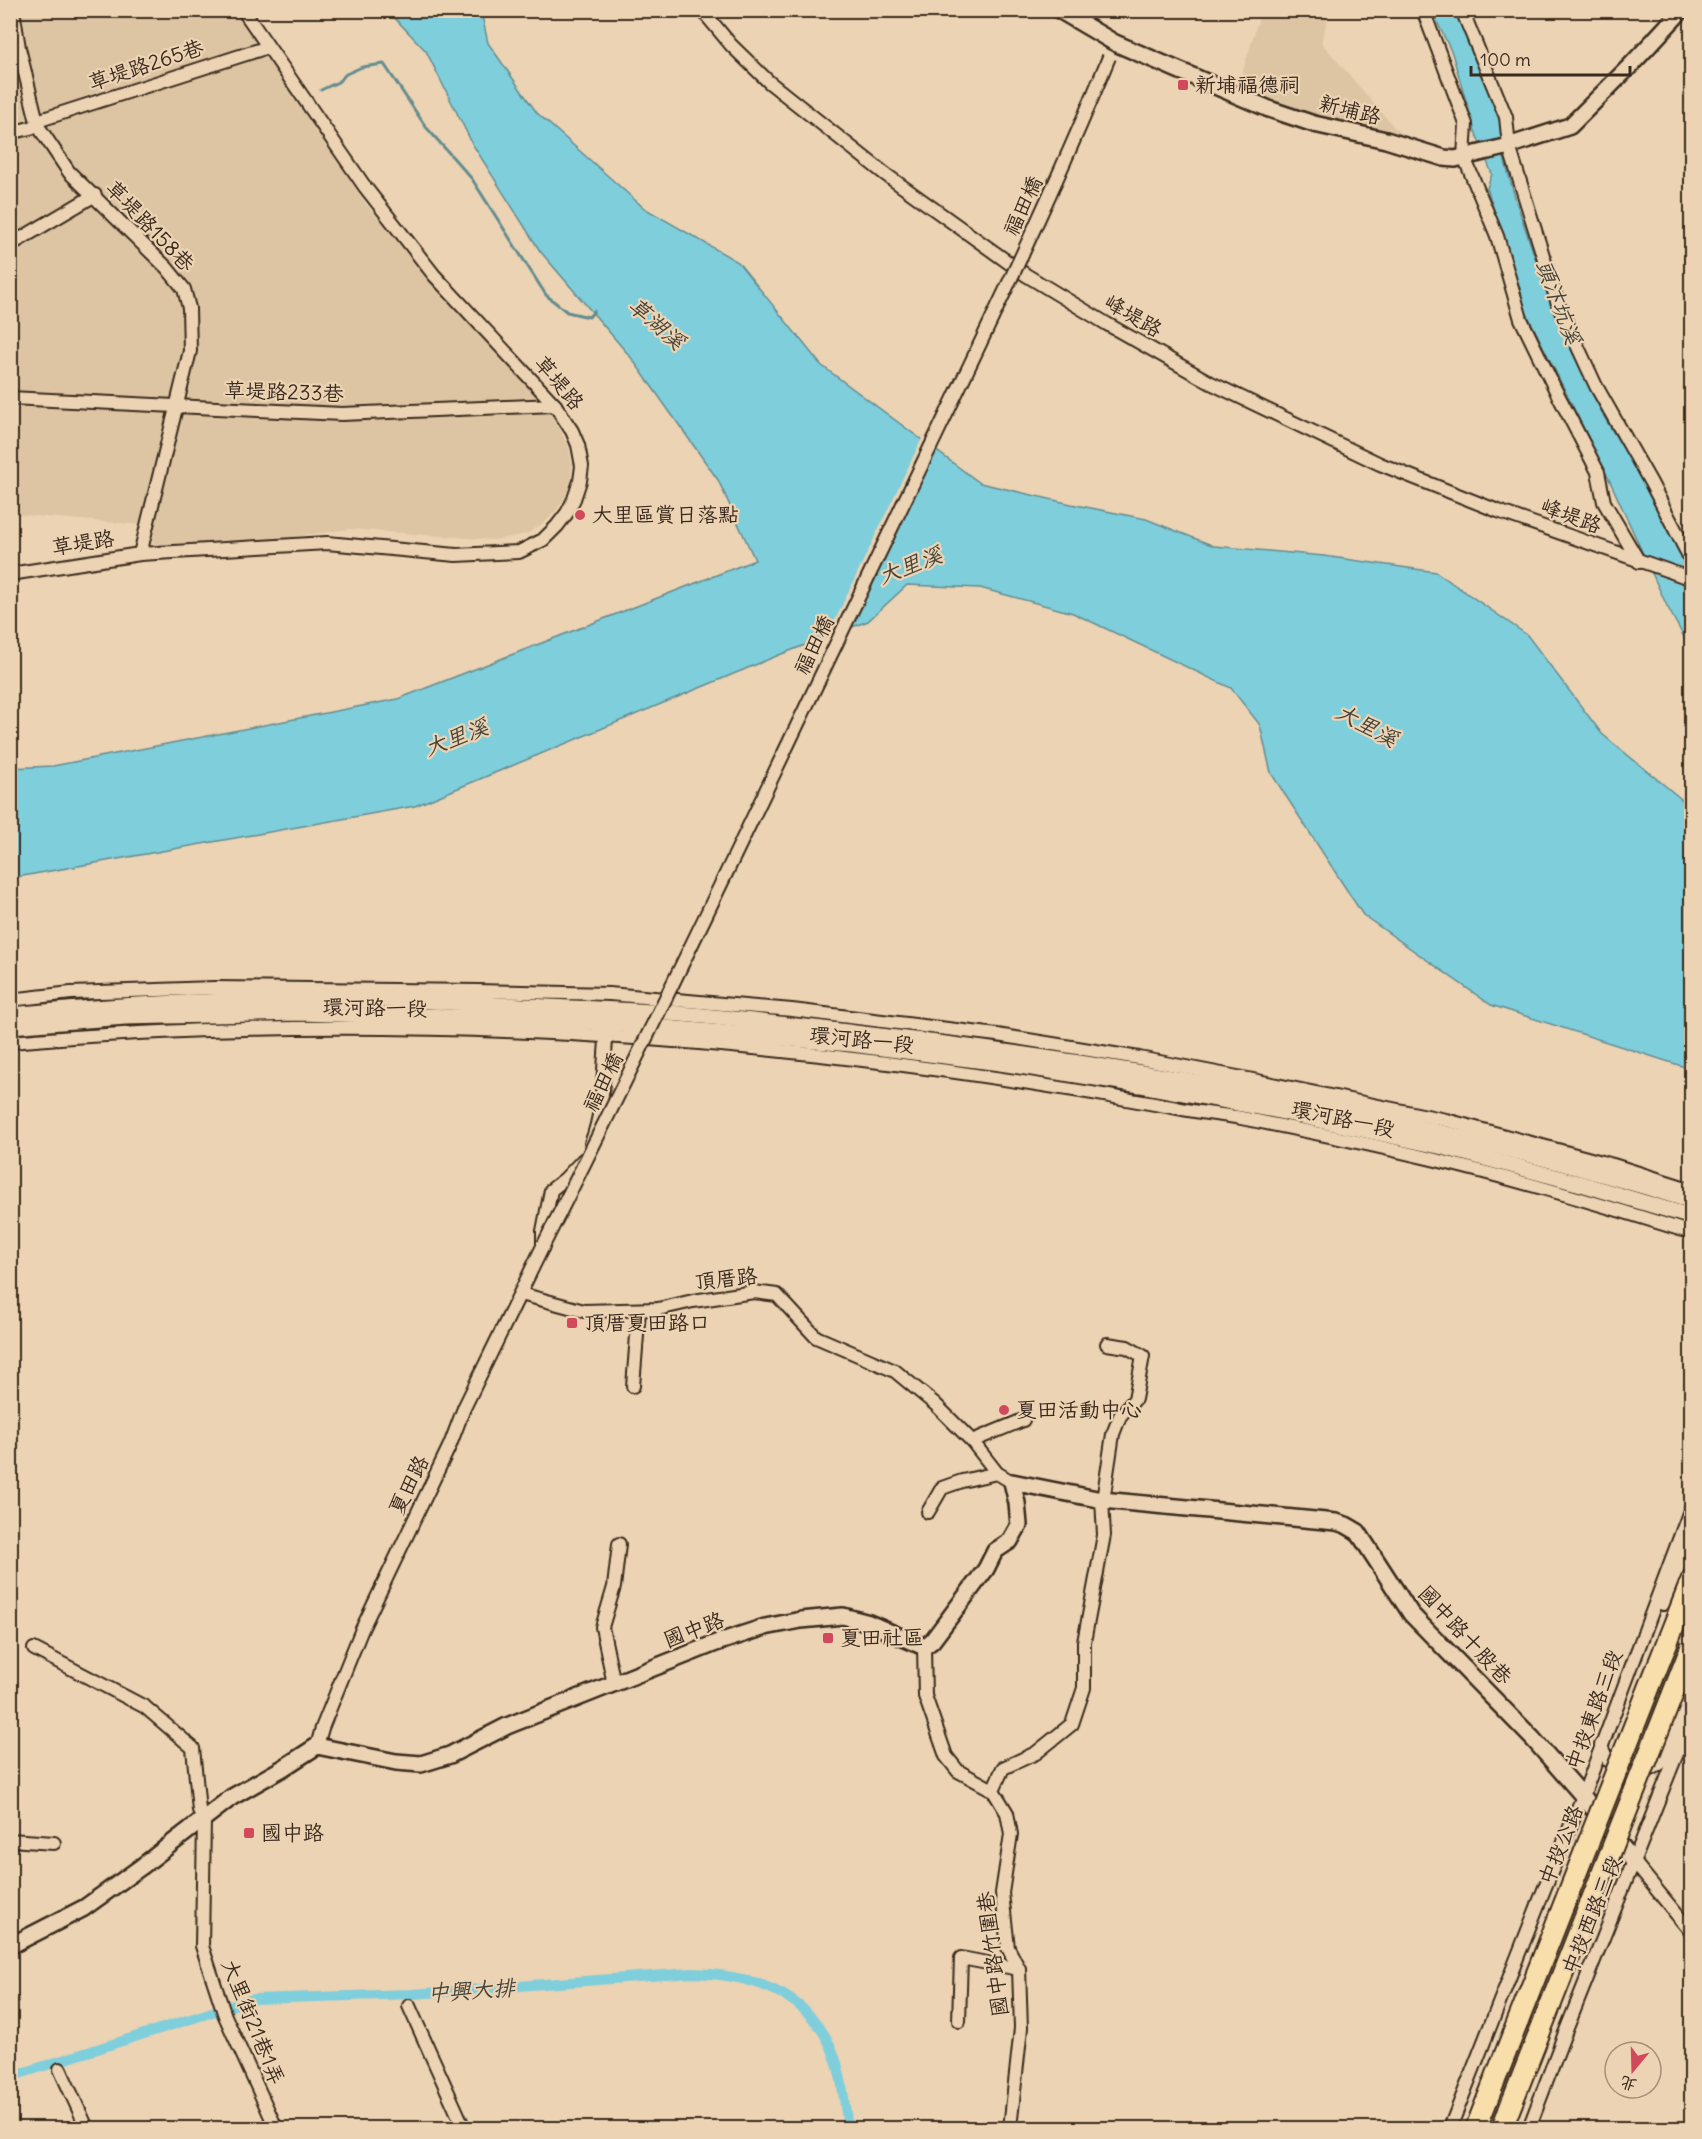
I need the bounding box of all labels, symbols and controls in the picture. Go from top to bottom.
street label: 草堤路265巷 [85,33,207,96]
scale bar [1471,39,1630,77]
text: 100 m [1480,48,1531,71]
place label: 新埔福德祠 [1195,71,1300,98]
marker: 新埔福德祠 [1176,78,1190,92]
street label: 新埔路 [1316,89,1384,130]
street label: 福田橋 [997,172,1048,240]
street label: 草堤路158巷 [100,174,201,277]
water label: 頭汴坑溪 [1530,256,1588,349]
street label: 峰堤路 [1099,288,1167,343]
water label: 草湖溪 [623,291,692,356]
street label: 草堤路 [529,350,590,415]
street label: 草堤路233巷 [224,376,344,407]
street label: 峰堤路 [1537,492,1605,539]
place label: 大里區賞日落點 [592,501,739,528]
marker: 大里區賞日落點 [573,508,587,522]
street label: 草堤路 [50,524,116,561]
water label: 大里溪 [874,540,947,590]
street label: 福田橋 [788,611,839,679]
water label: 大里溪 [1331,697,1404,753]
water label: 大里溪 [420,712,493,762]
street label: 環河路一段 [322,993,428,1022]
street label: 環河路一段 [808,1021,916,1058]
street label: 福田橋 [577,1048,628,1116]
street label: 環河路一段 [1289,1094,1397,1143]
street label: 頂厝路 [693,1262,759,1295]
place label: 頂厝夏田路口 [584,1309,710,1336]
marker: 頂厝夏田路口 [565,1316,579,1330]
place label: 夏田活動中心 [1016,1396,1142,1423]
marker: 夏田活動中心 [997,1403,1011,1417]
street label: 夏田路 [383,1451,434,1519]
street label: 國中路十股巷 [1413,1579,1518,1690]
street label: 國中路 [660,1606,728,1653]
place label: 夏田社區 [840,1624,924,1651]
marker: 夏田社區 [821,1631,835,1645]
street label: 中投東路三段 [1559,1646,1628,1774]
street label: 中投公路 [1532,1801,1589,1889]
place label: 國中路 [261,1819,324,1846]
marker: 國中路 [242,1826,256,1840]
street label: 中投西路三段 [1555,1851,1628,1978]
street label: 國中路竹圍巷 [971,1890,1014,2018]
street label: 大里街21巷1弄 [216,1955,291,2089]
water label: 中興大排 [426,1973,518,2007]
north arrow [1603,2040,1663,2100]
text: 北 [1617,2072,1639,2096]

